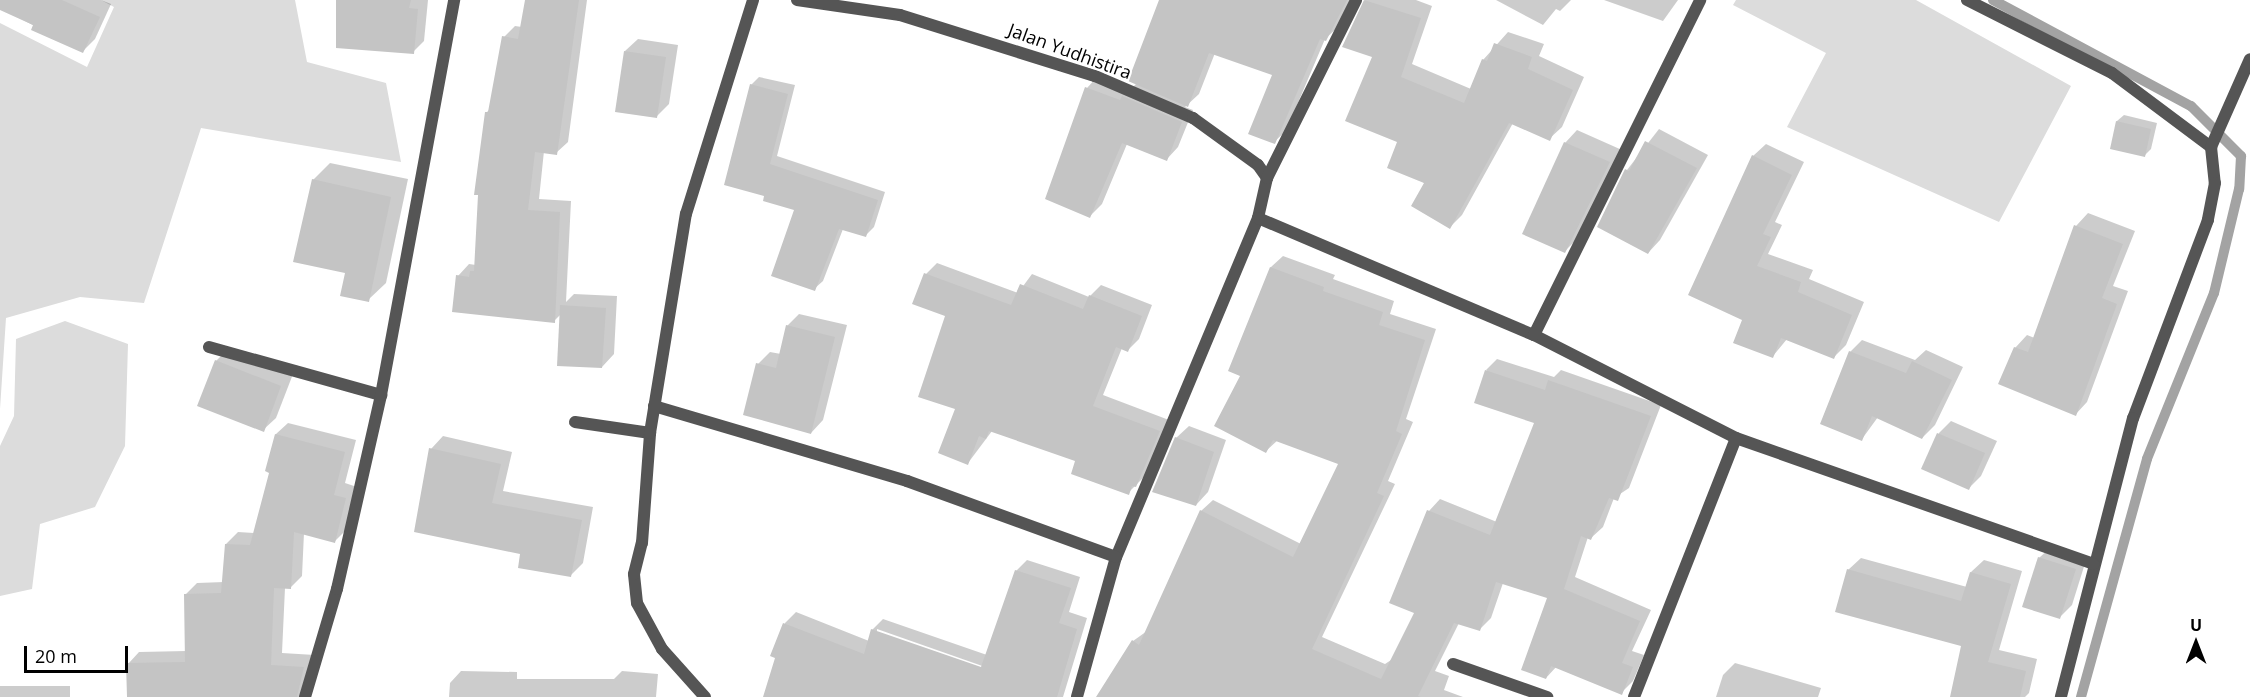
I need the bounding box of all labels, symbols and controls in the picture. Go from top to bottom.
street label: Jalan Yudhistira [1005,19,1135,83]
north arrow [2166,613,2226,673]
text: U [2190,614,2202,636]
scale bar [27,634,130,672]
text: 20 m [35,644,77,668]

